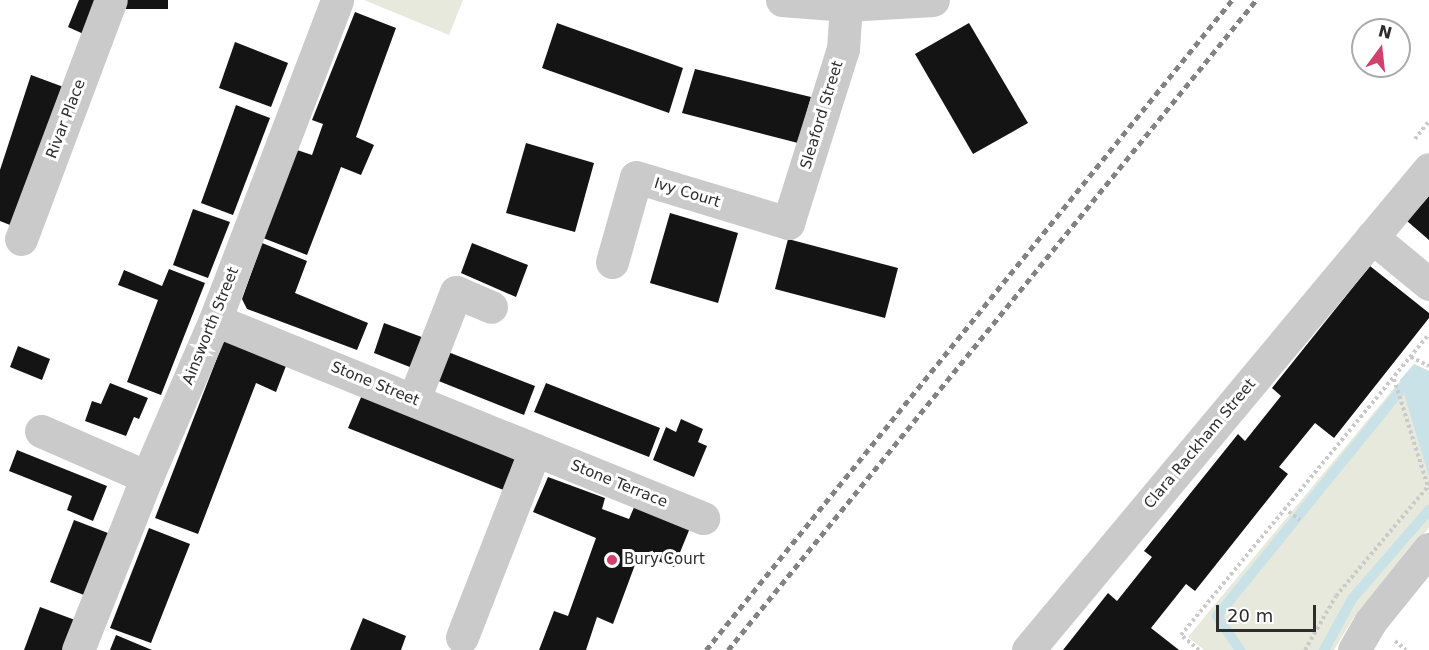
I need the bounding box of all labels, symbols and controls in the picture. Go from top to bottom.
north arrow [1351,18,1411,78]
text: N [1376,21,1394,43]
street label: Sleaford Street [797,59,847,171]
street label: Rivar Place [43,77,89,161]
street label: Ivy Court [652,174,722,212]
street label: Ainsworth Street [179,265,243,387]
street label: Stone Street [328,358,422,410]
street label: Clara Rackham Street [1140,375,1260,513]
street label: Stone Terrace [568,456,670,512]
place label: Bury Court [624,551,705,569]
marker: Bury Court [605,553,619,567]
scale bar [1219,593,1320,631]
text: 20 m [1227,605,1273,626]

